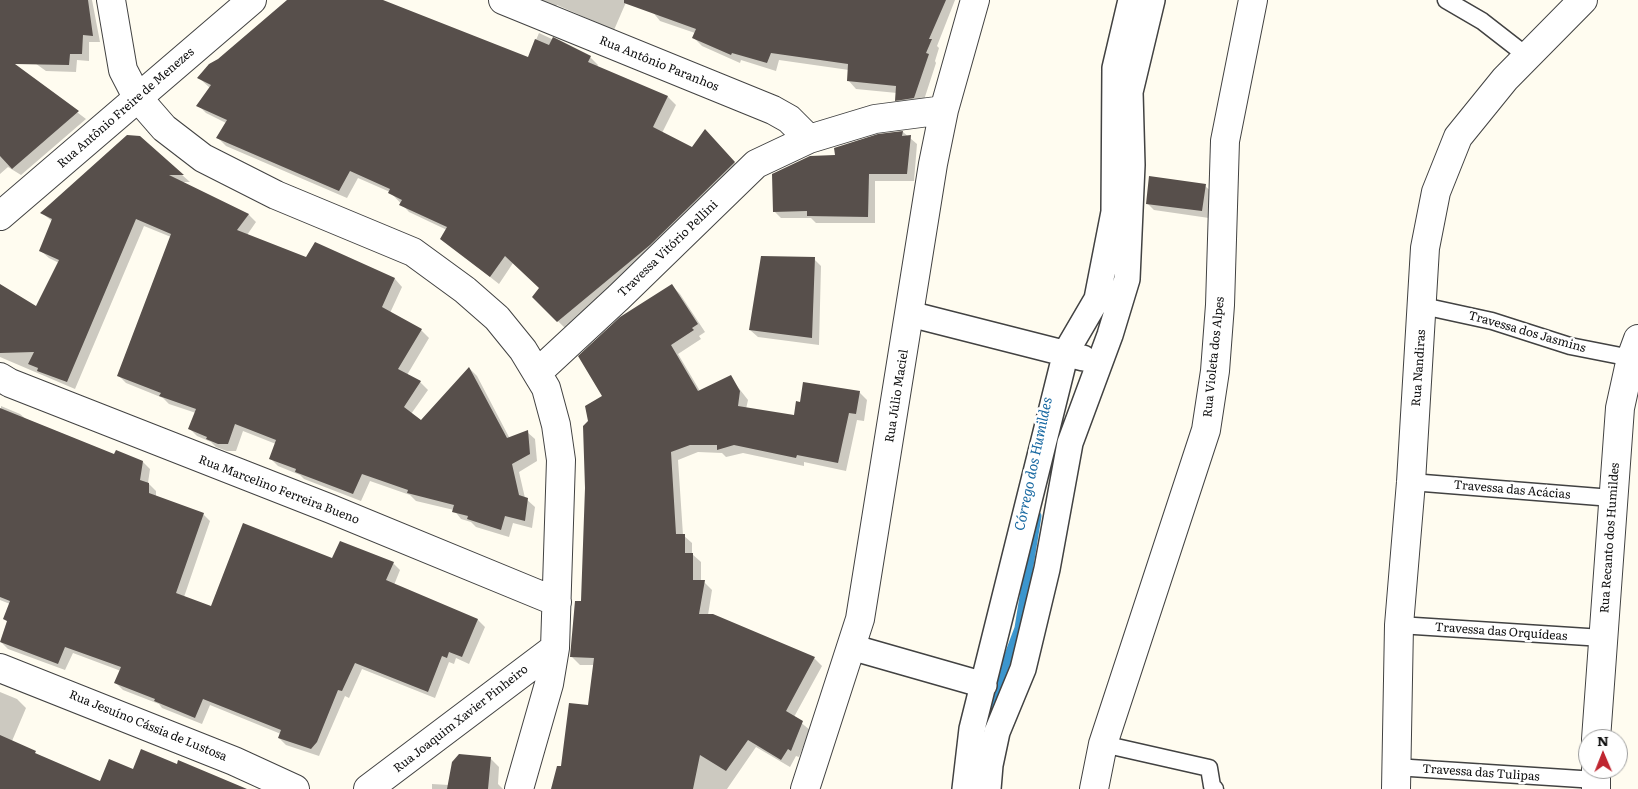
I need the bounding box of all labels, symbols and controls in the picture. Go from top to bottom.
street label: Rua Antônio Paranhos [597,33,721,95]
street label: Rua Antônio Freire de Menezes [55,45,197,171]
street label: Travessa Vitório Pellini [615,198,721,300]
street label: Rua Violeta dos Alpes [1201,296,1227,418]
street label: Travessa dos Jasmins [1467,308,1587,356]
street label: Rua Nandiras [1409,329,1429,407]
street label: Rua Júlio Maciel [883,348,911,444]
water label: Córrego dos Humildes [1012,396,1056,532]
street label: Rua Marcelino Ferreira Bueno [197,453,361,527]
street label: Rua Recanto dos Humildes [1598,462,1622,614]
street label: Travessa das Acácias [1453,478,1571,502]
street label: Travessa das Orquídeas [1434,620,1568,644]
street label: Rua Joaquim Xavier Pinheiro [391,662,531,776]
street label: Rua Jesuíno Cássia de Lustosa [67,688,229,764]
north arrow [1578,729,1628,779]
text: N [1597,730,1609,750]
street label: Travessa das Tulipas [1422,762,1540,784]

